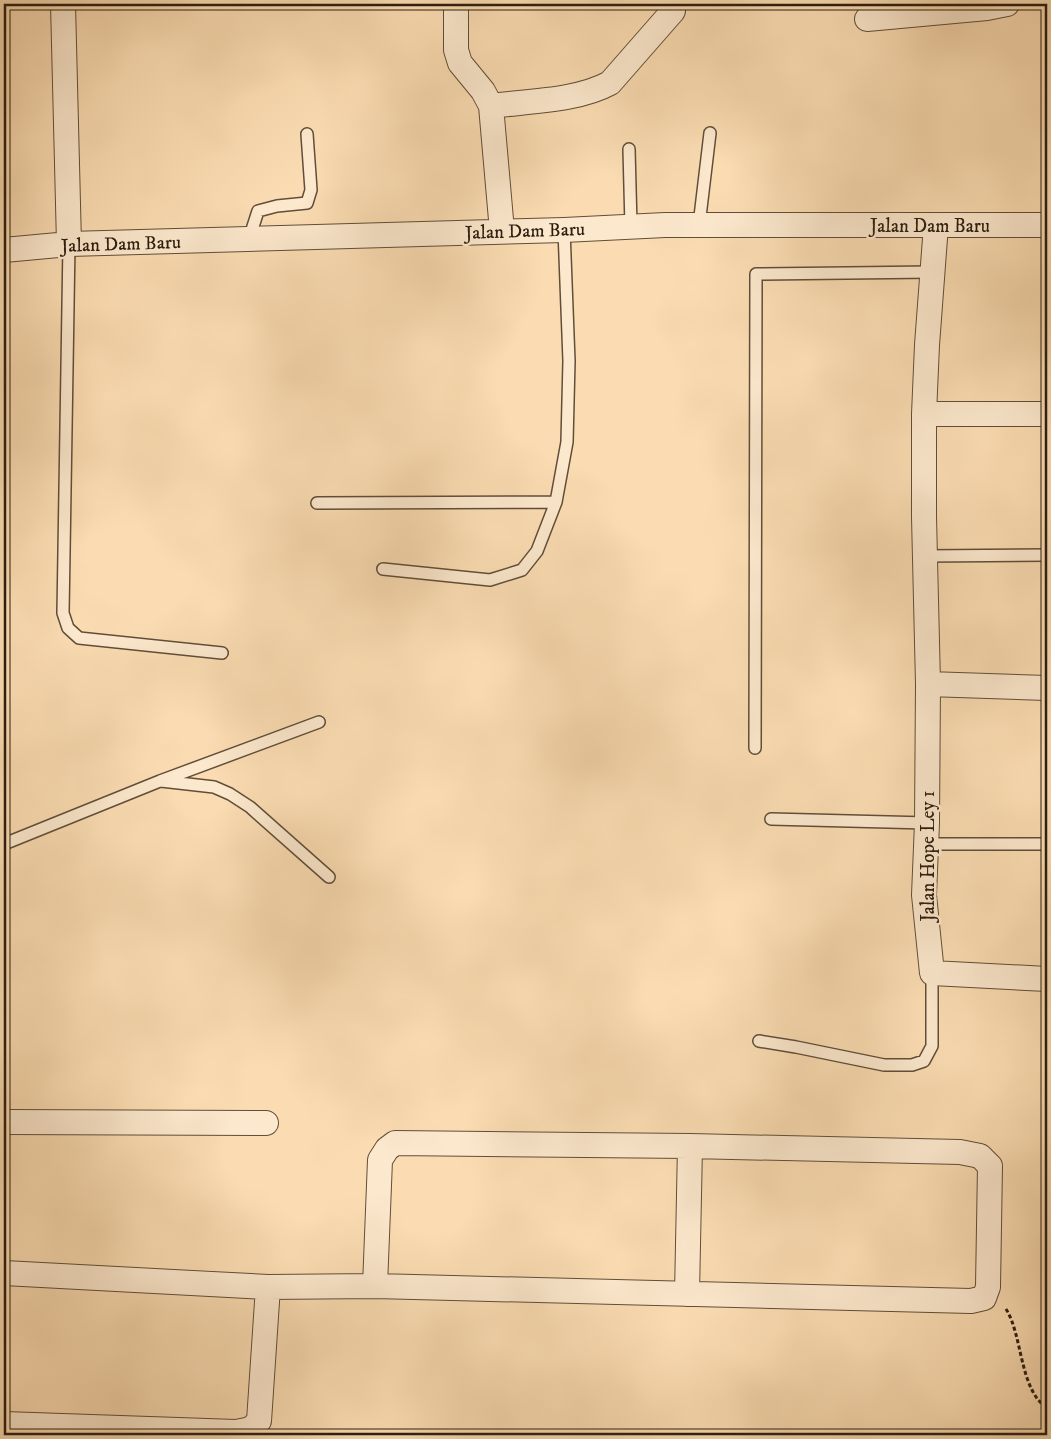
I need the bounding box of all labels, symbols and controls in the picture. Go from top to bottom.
street label: Jalan Dam Baru [868,215,990,238]
street label: Jalan Dam Baru [463,218,585,245]
street label: Jalan Dam Baru [59,231,181,258]
street label: Jalan Hope Ley 1 [917,790,940,924]

